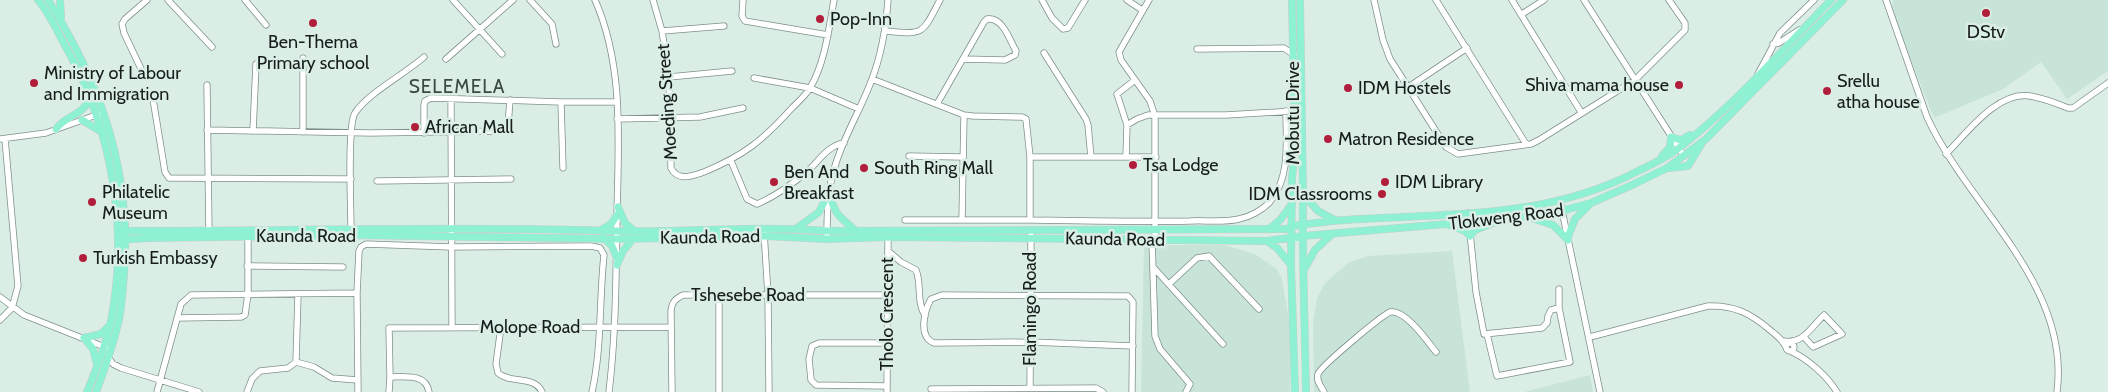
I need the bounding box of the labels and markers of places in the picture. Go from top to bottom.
marker: DStv [1980,7,1992,19]
place label: Pop-Inn [830,8,892,30]
marker: Pop-Inn [814,13,826,25]
marker: Ben-Thema Primary school [307,17,319,29]
place label: DStv [1967,21,2005,43]
place label: Ben-Thema Primary school [257,31,370,74]
place label: Ministry of Labour and Immigration [44,62,181,105]
place label: Srellu atha house [1837,70,1920,113]
place label: Shiva mama house [1525,74,1669,96]
marker: Ministry of Labour and Immigration [28,77,40,89]
place label: IDM Hostels [1358,77,1451,99]
marker: Shiva mama house [1673,79,1685,91]
marker: IDM Hostels [1342,82,1354,94]
marker: Srellu atha house [1821,85,1833,97]
place label: African Mall [425,116,515,138]
marker: African Mall [409,121,421,133]
place label: Matron Residence [1338,128,1474,150]
marker: Matron Residence [1322,133,1334,145]
place label: Tsa Lodge [1143,154,1219,176]
place label: South Ring Mall [874,157,994,179]
marker: Tsa Lodge [1127,159,1139,171]
place label: Ben And Breakfast [784,161,854,204]
marker: South Ring Mall [858,162,870,174]
place label: IDM Library [1395,171,1483,193]
marker: Ben And Breakfast [768,176,780,188]
marker: IDM Library [1379,176,1391,188]
place label: Philatelic Museum [102,181,170,224]
place label: IDM Classrooms [1248,183,1372,205]
marker: IDM Classrooms [1376,188,1388,200]
marker: Philatelic Museum [86,196,98,208]
place label: Turkish Embassy [93,247,218,269]
marker: Turkish Embassy [77,252,89,264]

